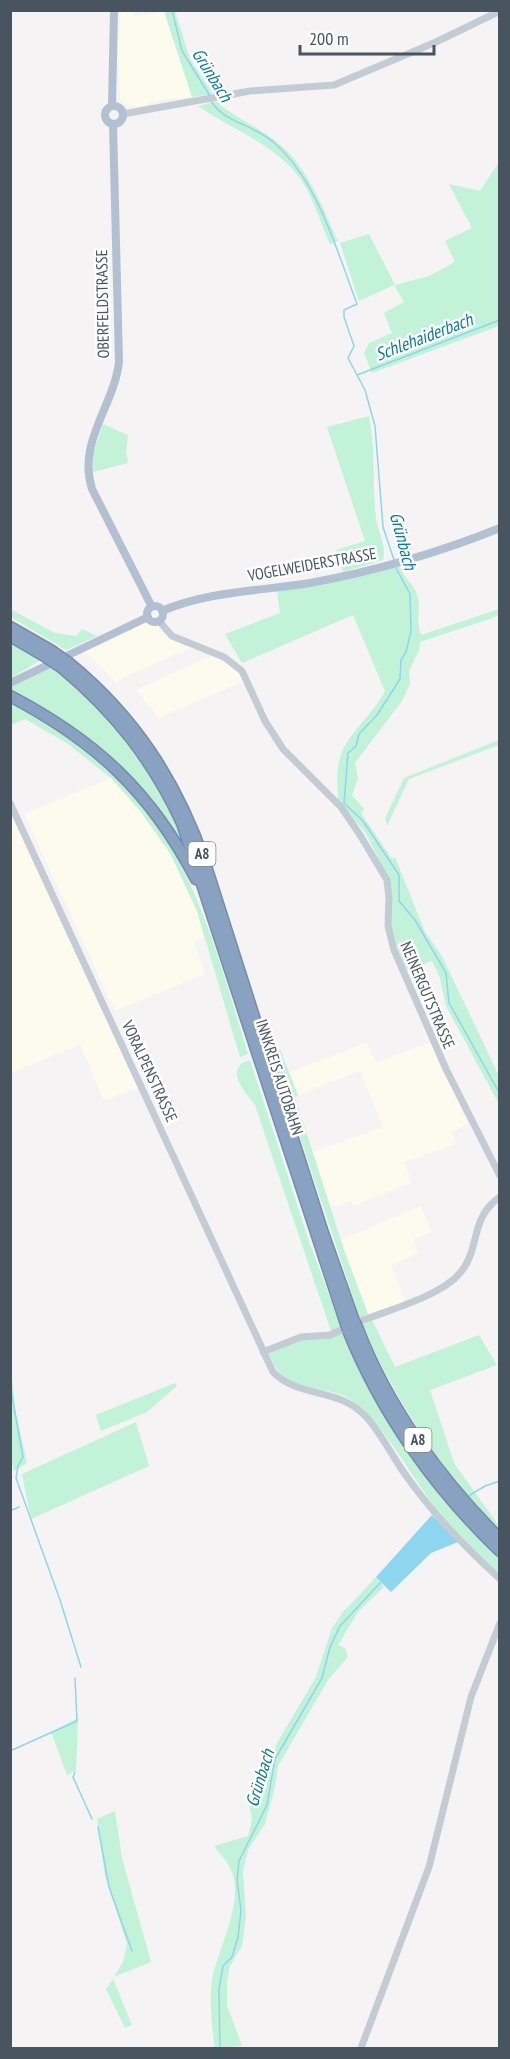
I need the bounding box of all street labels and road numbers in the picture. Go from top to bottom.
street label: OBERFELDSTRASSE [91,249,113,359]
street label: VOGELWEIDERSTRASSE [245,543,378,585]
road number: A8 [188,842,216,866]
street label: NEINERGUTSTRASSE [396,938,460,1052]
street label: VORALPENSTRASSE [117,1016,182,1125]
street label: INNKREIS AUTOBAHN [252,1017,308,1137]
road number: A8 [404,1428,432,1452]

